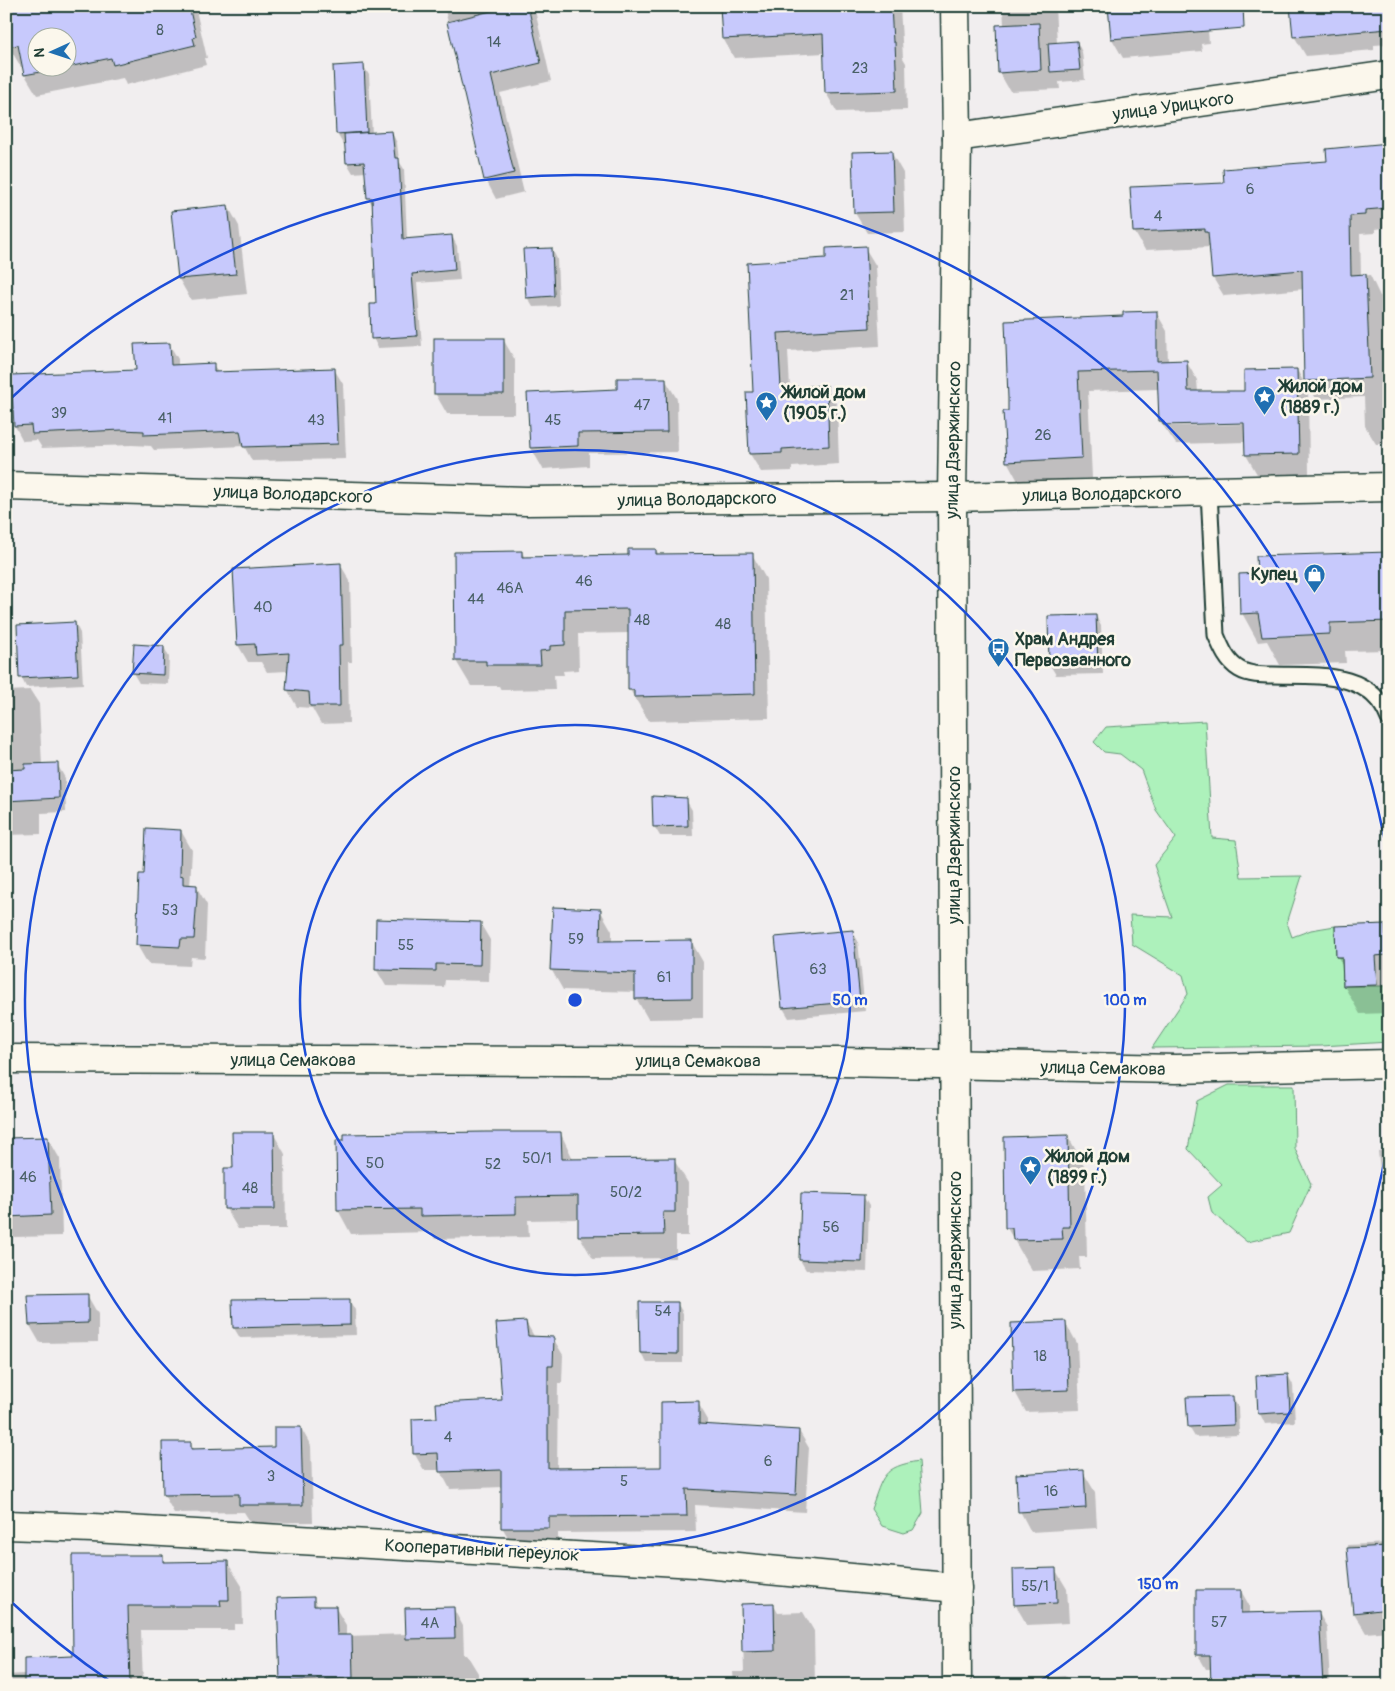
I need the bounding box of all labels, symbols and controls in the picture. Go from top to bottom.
house number: 8 [156,21,164,40]
north arrow [28,28,78,78]
house number: 14 [487,33,502,52]
text: N [31,47,48,58]
house number: 23 [852,59,868,78]
street label: улица Урицкого [1110,87,1235,127]
house number: 6 [1246,180,1254,199]
house number: 4 [1154,207,1163,226]
house number: 21 [840,286,854,305]
street label: улица Дзержинского [941,361,966,520]
place label: Жилой дом (1889 г.) [1277,375,1363,419]
place label: Жилой дом (1905 г.) [780,381,866,425]
place icon: Жилой дом (1889 г.) [1252,384,1276,415]
place icon: Жилой дом (1905 г.) [755,390,779,421]
house number: 47 [634,396,650,415]
house number: 39 [51,404,67,423]
house number: 41 [158,409,172,428]
house number: 43 [307,411,325,430]
house number: 45 [545,411,561,430]
house number: 26 [1034,426,1052,445]
street label: улица Володарского [212,480,373,509]
street label: улица Володарского [1021,482,1182,507]
street label: улица Володарского [616,487,777,512]
shop icon: Купец [1302,562,1326,593]
place label: Купец [1251,563,1298,586]
house number: 46 [575,572,593,591]
house number: 46А [496,579,524,598]
house number: 44 [467,590,485,609]
house number: 40 [254,598,272,617]
house number: 48 [634,611,651,630]
house number: 48 [715,615,732,634]
place label: Храм Андрея Первозванного [1015,628,1131,672]
bus stop icon: Храм Андрея Первозванного [987,637,1011,668]
street label: улица Дзержинского [943,766,966,925]
house number: 53 [162,901,178,920]
house number: 59 [568,930,584,949]
house number: 55 [398,936,414,955]
house number: 63 [809,960,827,979]
house number: 61 [657,968,671,987]
centre of rings [566,991,584,1009]
text: 50 m [833,991,867,1010]
text: 100 m [1104,991,1146,1010]
street label: улица Семакова [229,1049,356,1072]
street label: улица Семакова [634,1050,761,1073]
street label: улица Семакова [1039,1056,1166,1081]
place label: Жилой дом (1899 г.) [1044,1145,1130,1189]
house number: 50/1 [522,1149,552,1168]
house number: 50 [366,1154,384,1173]
place icon: Жилой дом (1899 г.) [1019,1154,1043,1185]
house number: 52 [485,1155,501,1174]
house number: 46 [19,1168,37,1187]
street label: улица Дзержинского [944,1171,967,1330]
house number: 48 [242,1179,259,1198]
house number: 50/2 [610,1183,642,1202]
house number: 56 [823,1218,839,1237]
house number: 54 [655,1302,672,1321]
house number: 18 [1033,1347,1047,1366]
house number: 4 [444,1428,453,1447]
house number: 6 [764,1452,772,1471]
house number: 3 [267,1467,275,1486]
house number: 5 [620,1472,628,1491]
house number: 16 [1044,1482,1058,1501]
street label: Кооперативный переулок [384,1534,580,1567]
text: 150 m [1138,1575,1178,1594]
house number: 55/1 [1021,1577,1049,1596]
house number: 57 [1211,1613,1227,1632]
house number: 4А [421,1614,439,1633]

